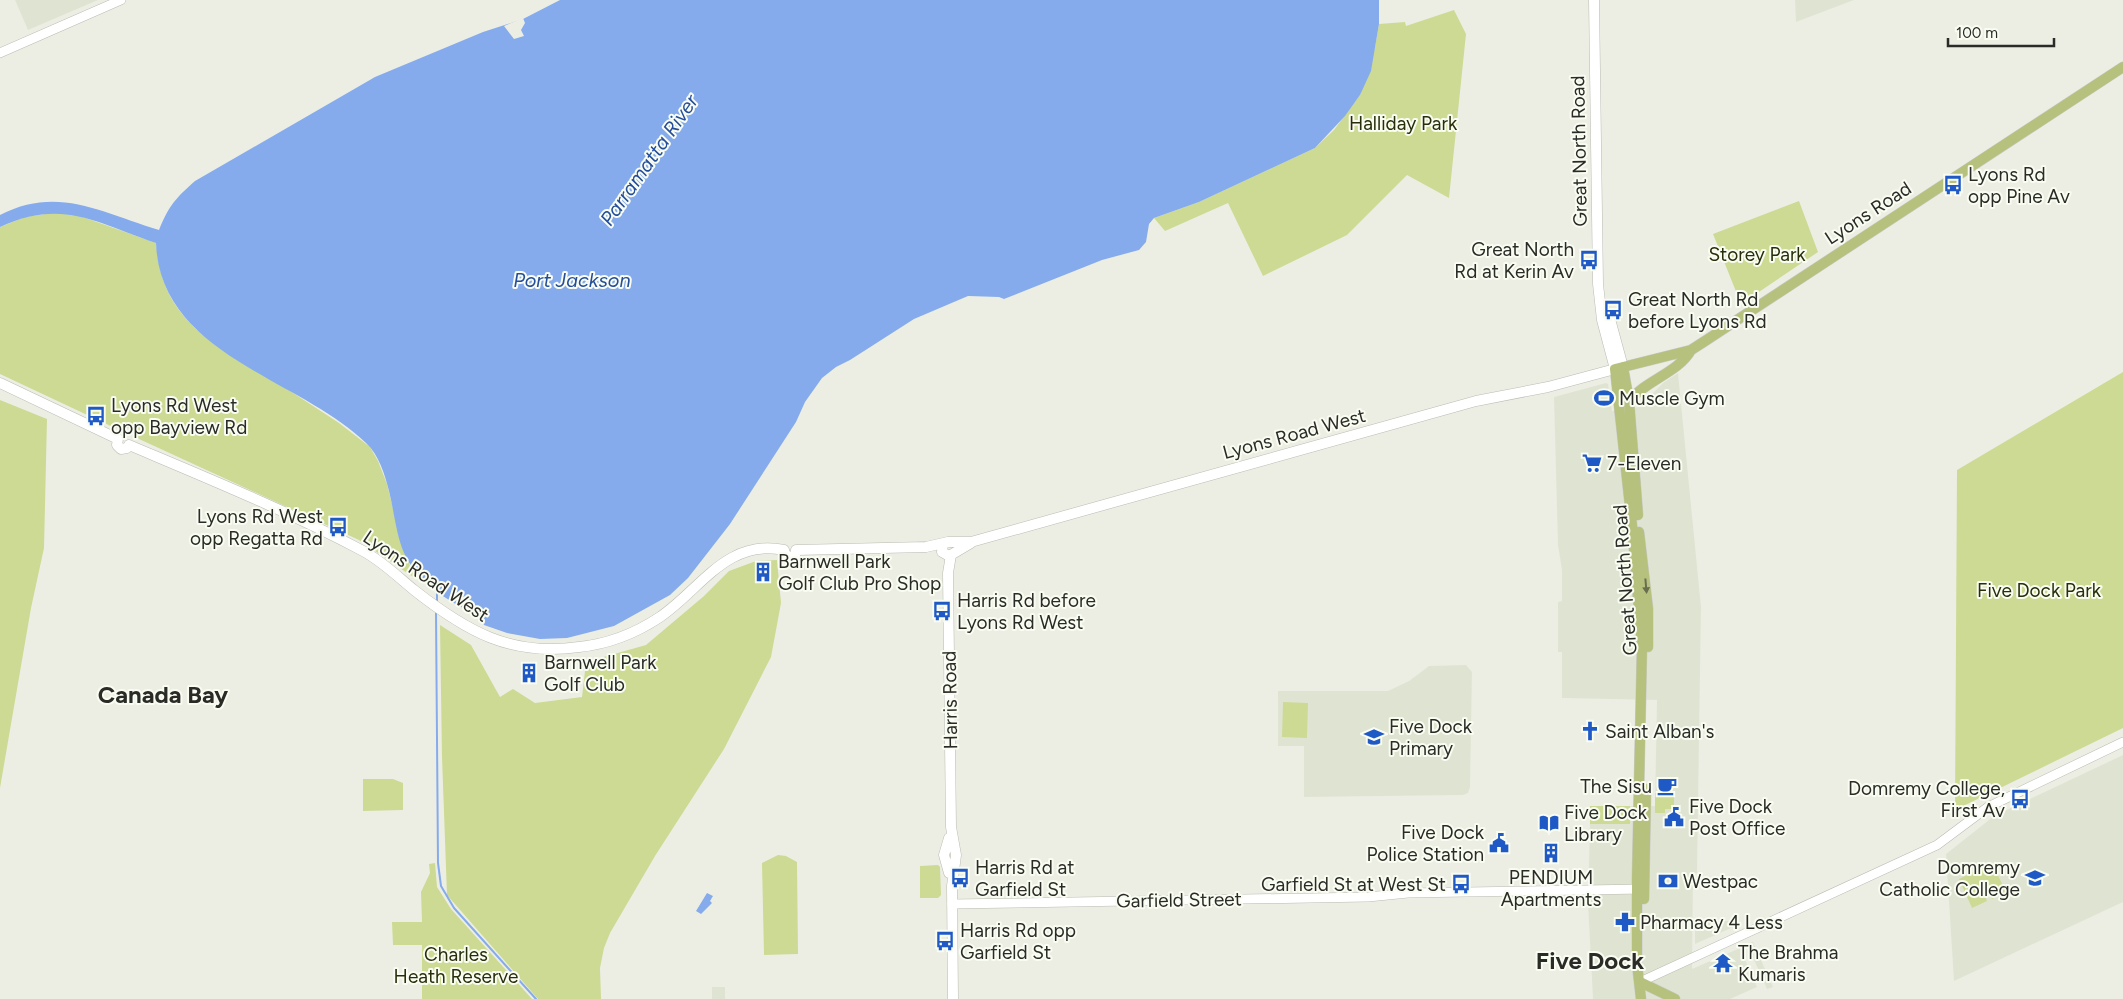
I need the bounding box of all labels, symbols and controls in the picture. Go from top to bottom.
scale bar [1948,15,2054,47]
text: 100 m [1956,24,1998,42]
street label: Great North Road [1566,75,1592,227]
water label: Parramatta River [595,89,704,230]
park label: Halliday Park [1349,112,1458,135]
place label: Lyons Rd opp Pine Av [1968,163,2070,208]
bus stop icon: Lyons Rd opp Pine Av [1942,174,1964,196]
street label: Lyons Road [1820,177,1916,249]
place label: Great North Rd at Kerin Av [1454,238,1574,283]
park label: Storey Park [1708,243,1806,266]
bus stop icon: Great North Rd at Kerin Av [1578,249,1600,271]
water label: Port Jackson [513,268,631,292]
place label: Great North Rd before Lyons Rd [1628,288,1767,333]
bus stop icon: Great North Rd before Lyons Rd [1602,299,1624,321]
sports icon: Muscle Gym [1593,387,1615,409]
place label: Muscle Gym [1619,387,1725,410]
place label: Lyons Rd West opp Bayview Rd [111,394,247,439]
street label: Lyons Road West [1220,404,1368,464]
bus stop icon: Lyons Rd West opp Bayview Rd [85,405,107,427]
supermarket icon: 7-Eleven [1581,452,1603,474]
place label: 7-Eleven [1607,452,1681,475]
street label: Great North Road [1608,504,1642,656]
place label: Lyons Rd West opp Regatta Rd [190,505,323,550]
bus stop icon: Lyons Rd West opp Regatta Rd [327,516,349,538]
street label: Lyons Road West [359,525,493,627]
place label: Barnwell Park Golf Club Pro Shop [778,550,941,595]
building icon: Barnwell Park Golf Club Pro Shop [752,561,774,583]
one-way arrow [1642,578,1650,594]
park label: Five Dock Park [1977,579,2102,602]
place label: Harris Rd before Lyons Rd West [957,589,1096,634]
bus stop icon: Harris Rd before Lyons Rd West [931,600,953,622]
place label: Barnwell Park Golf Club [544,651,657,696]
street label: Harris Road [938,651,962,749]
building icon: Barnwell Park Golf Club [518,662,540,684]
district label: Canada Bay [98,680,228,709]
place label: Five Dock Primary [1389,715,1473,760]
church icon: Saint Alban's [1579,720,1601,742]
place label: Saint Alban's [1605,720,1715,743]
school or university icon: Five Dock Primary [1363,726,1385,748]
place label: The Sisu [1580,775,1652,798]
cafe icon: The Sisu [1656,775,1678,797]
place label: Domremy College, First Av [1848,777,2005,822]
bus stop icon: Domremy College, First Av [2009,788,2031,810]
place label: Five Dock Post Office [1689,795,1785,840]
place label: Five Dock Library [1564,801,1648,846]
public building icon: Five Dock Post Office [1663,806,1685,828]
library icon: Five Dock Library [1538,812,1560,834]
place label: Five Dock Police Station [1367,821,1485,866]
public building icon: Five Dock Police Station [1488,832,1510,854]
building icon: PENDIUM Apartments [1540,842,1562,864]
place label: Harris Rd at Garfield St [975,856,1074,901]
place label: Domremy Catholic College [1879,856,2020,901]
place label: PENDIUM Apartments [1501,866,1601,911]
bus stop icon: Harris Rd at Garfield St [949,867,971,889]
school or university icon: Domremy Catholic College [2024,867,2046,889]
bank icon: Westpac [1657,870,1679,892]
place label: Westpac [1683,870,1758,893]
place label: Garfield St at West St [1261,873,1446,896]
bus stop icon: Garfield St at West St [1450,873,1472,895]
street label: Garfield Street [1116,887,1242,913]
pharmacy icon: Pharmacy 4 Less [1614,911,1636,933]
place label: Pharmacy 4 Less [1640,911,1783,934]
place label: Harris Rd opp Garfield St [960,919,1076,964]
bus stop icon: Harris Rd opp Garfield St [934,930,956,952]
place label: The Brahma Kumaris [1738,941,1838,986]
park label: Charles Heath Reserve [394,943,518,988]
district label: Five Dock [1536,946,1644,975]
temple icon: The Brahma Kumaris [1712,952,1734,974]

